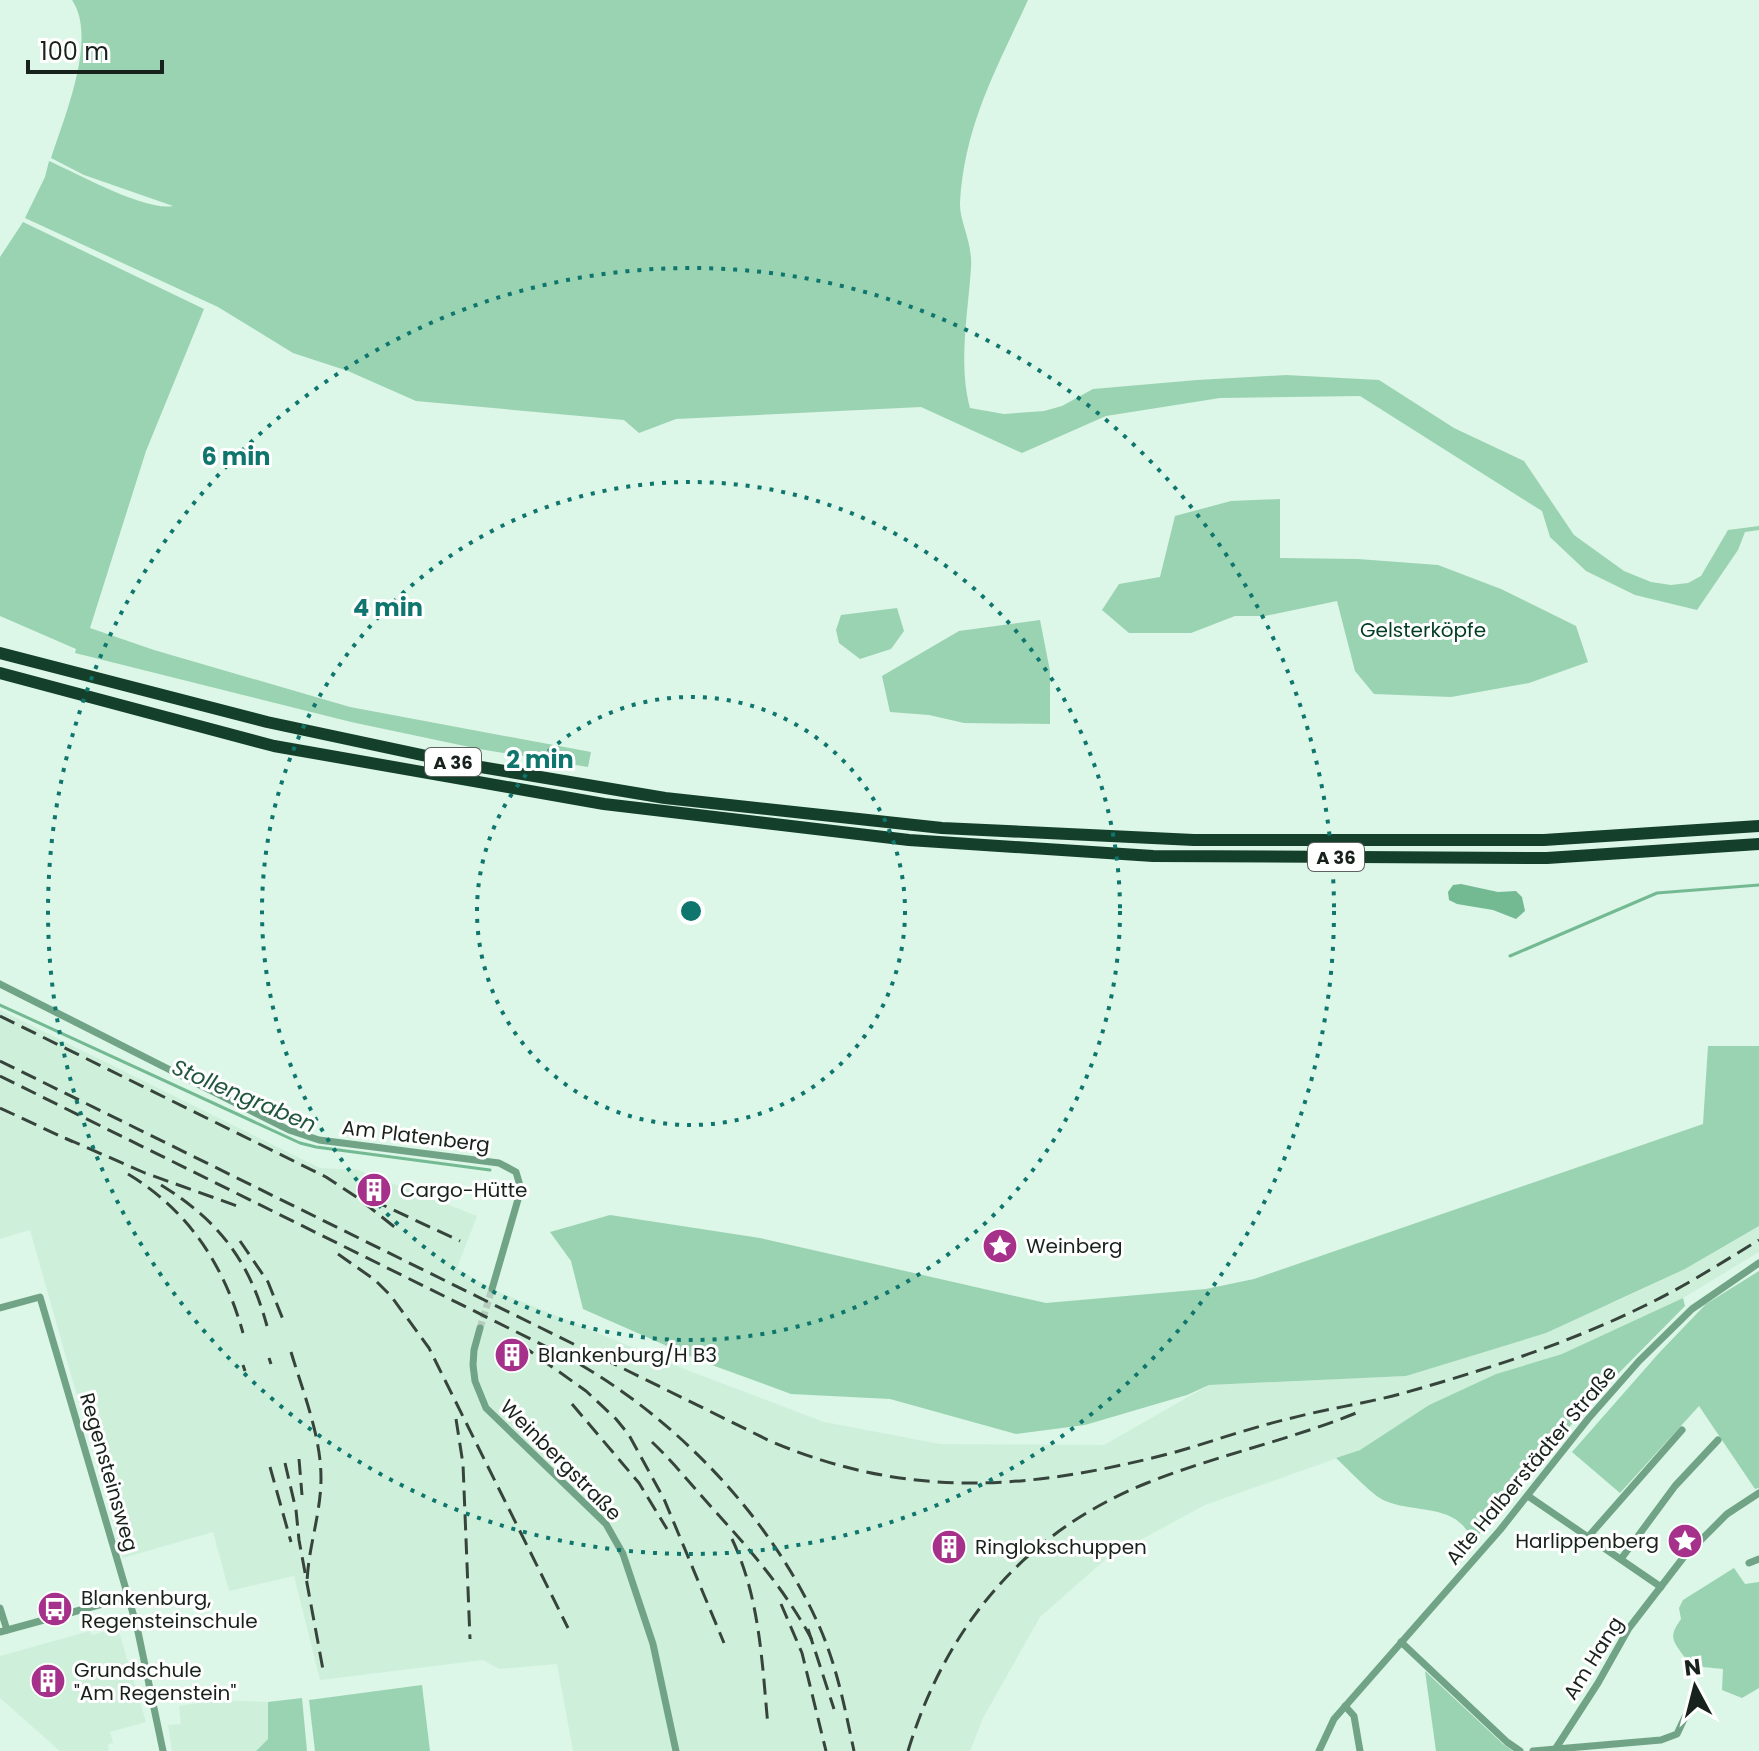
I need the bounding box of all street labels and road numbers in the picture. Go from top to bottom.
road number: A 36 [425,748,481,776]
road number: A 36 [1308,843,1364,871]
street label: Am Platenberg [340,1113,492,1159]
street label: Alte Halberstädter Straße [1439,1359,1623,1571]
street label: Regensteinsweg [73,1389,145,1555]
street label: Weinbergstraße [494,1393,628,1527]
street label: Am Hang [1556,1611,1630,1705]

